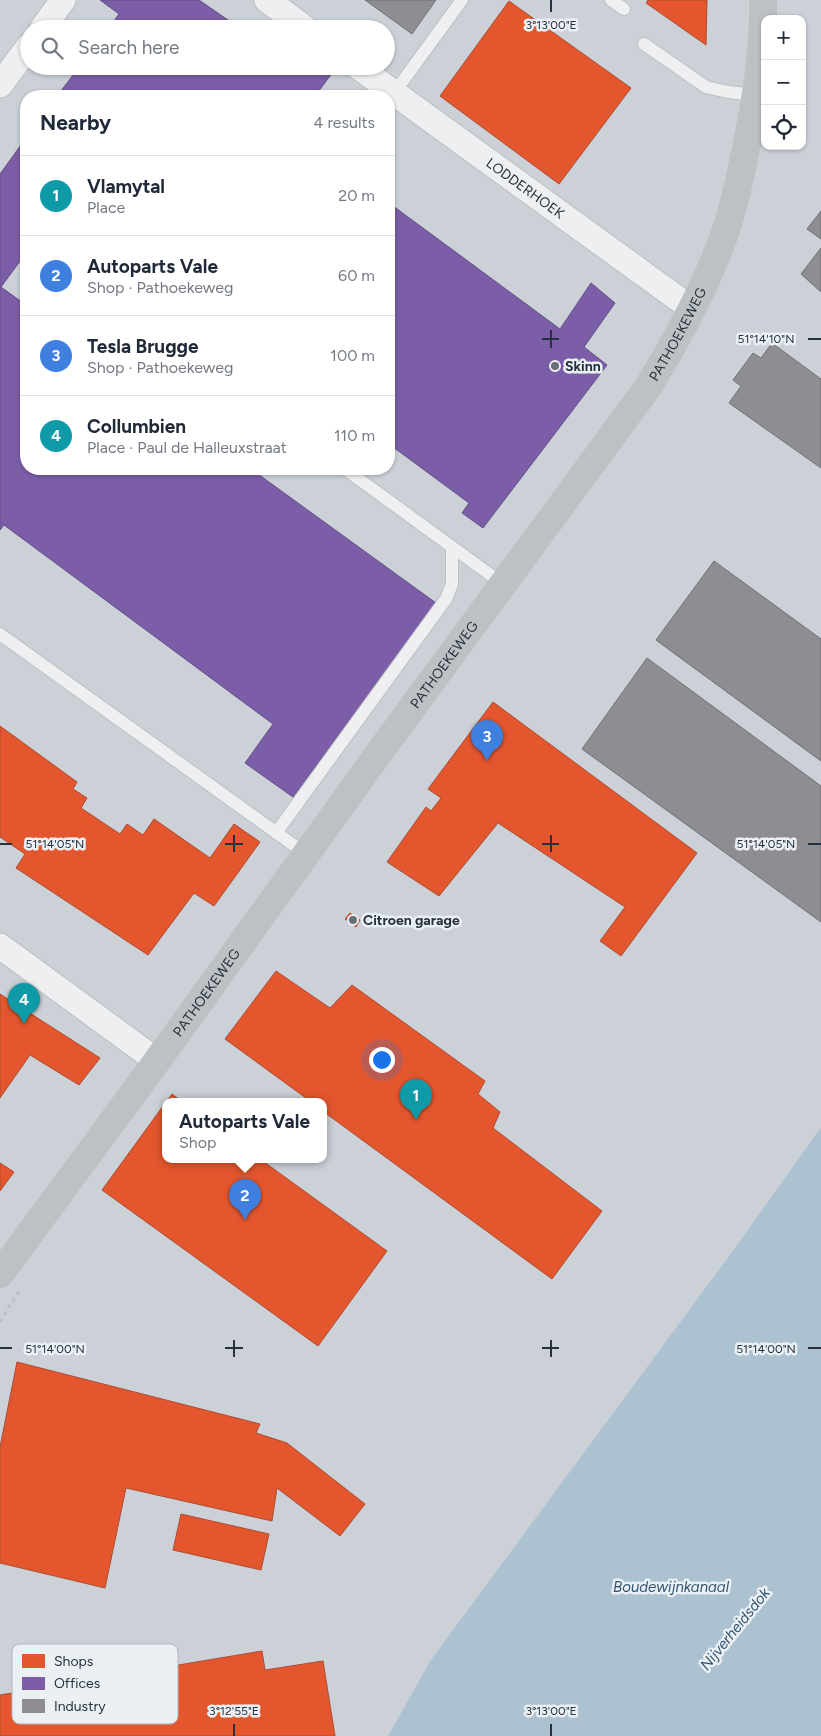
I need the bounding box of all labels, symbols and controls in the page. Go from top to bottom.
map controls [761,15,806,150]
button: + [761,15,806,60]
text: 3°13'00"E [525,18,577,32]
search box [20,20,395,75]
icon: search [38,34,66,62]
text: Search here [78,36,180,59]
button: − [761,60,806,105]
button: locate [761,105,806,150]
text: Nearby [40,110,111,135]
text: 4 results [314,113,375,132]
street label: LODDERHOEK [483,155,568,223]
text: Vlamytal [87,175,165,198]
text: 1 [53,186,59,205]
text: 20 m [338,186,375,205]
text: Place [87,198,125,217]
text: Autoparts Vale [87,255,218,278]
text: 2 [51,266,61,285]
text: 60 m [338,266,375,285]
text: Shop · Pathoekeweg [87,278,233,297]
street label: PATHOEKEWEG [646,285,710,384]
text: 51°14'10"N [738,332,794,346]
text: Tesla Brugge [87,335,199,358]
text: 3 [52,346,60,365]
text: 100 m [330,346,375,365]
text: Shop · Pathoekeweg [87,358,233,377]
place label: Skinn [565,358,601,375]
marker: Skinn [549,360,561,372]
text: Collumbien [87,415,186,438]
text: 4 [51,426,61,445]
text: 110 m [334,426,375,445]
text: Place · Paul de Halleuxstraat [87,438,287,457]
street label: PATHOEKEWEG [407,618,482,712]
pin: 3 [471,720,503,761]
text: 51°14'05"N [26,837,84,851]
text: 51°14'05"N [737,837,795,851]
place label: Citroen garage [363,912,460,929]
marker: Citroen garage [347,914,359,926]
street label: PATHOEKEWEG [169,945,244,1040]
pin: 4 [8,983,40,1024]
your location [369,1047,395,1073]
pin: 1 [400,1079,432,1120]
popup [162,1098,327,1163]
text: Autoparts Vale [179,1110,310,1133]
text: Shop [179,1133,217,1152]
pin: 2 [229,1179,261,1220]
text: 51°14'00"N [25,1342,85,1356]
text: 51°14'00"N [736,1342,796,1356]
water label: Boudewijnkanaal [613,1578,730,1596]
water label: Nijverheidsdok [696,1584,774,1674]
legend [12,1644,178,1724]
text: Shops [54,1653,93,1670]
text: Offices [54,1675,100,1692]
text: Industry [54,1698,106,1715]
text: 3°12'55"E [209,1704,259,1718]
text: 3°13'00"E [525,1704,577,1718]

